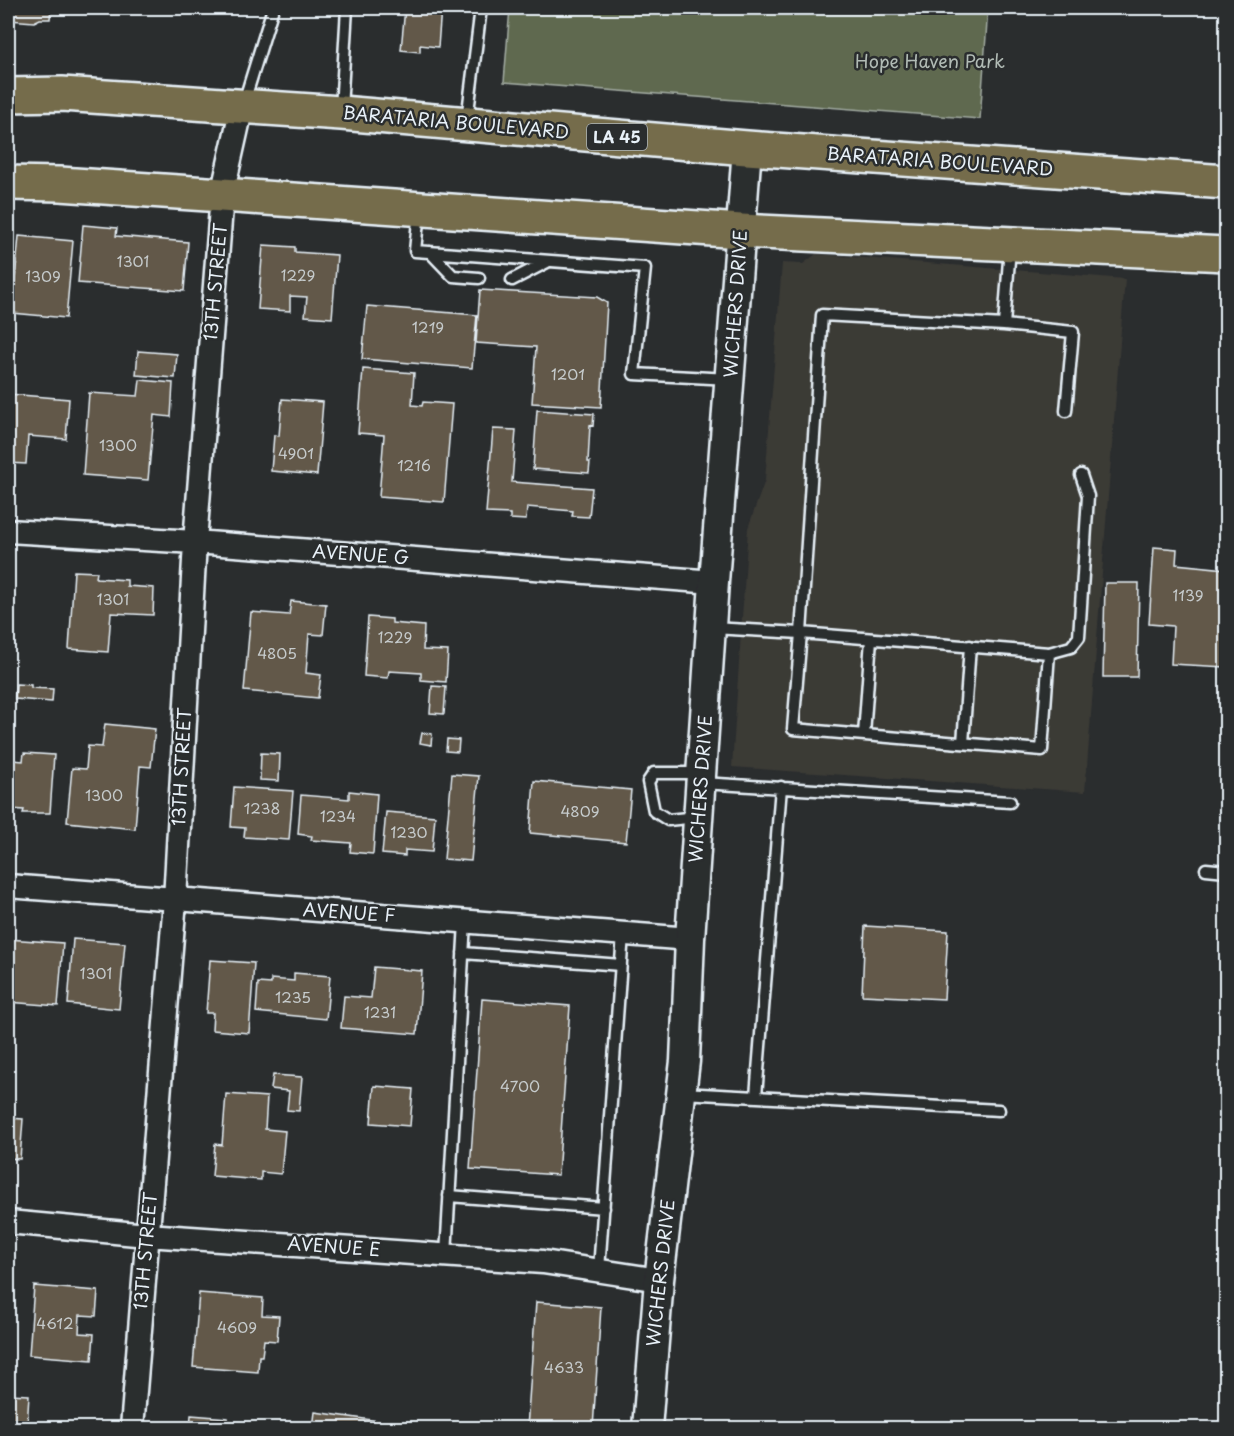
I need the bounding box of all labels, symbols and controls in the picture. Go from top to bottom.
park label: Hope Haven Park [855,47,1005,74]
street label: BARATARIA BOULEVARD [342,98,570,145]
road number: LA 45 [587,124,647,150]
street label: BARATARIA BOULEVARD [826,139,1054,182]
street label: 13TH STREET [196,221,233,342]
street label: WICHERS DRIVE [716,229,753,379]
house number: 1301 [117,249,149,272]
house number: 1229 [281,263,315,286]
house number: 1309 [25,264,61,287]
house number: 1219 [412,315,444,338]
house number: 1201 [551,362,585,385]
house number: 1300 [99,433,137,456]
house number: 4901 [278,441,314,464]
house number: 1216 [397,453,431,476]
street label: AVENUE G [312,537,411,570]
house number: 1139 [1173,583,1203,606]
house number: 1301 [97,587,129,610]
house number: 1229 [378,625,412,648]
house number: 4805 [257,641,297,664]
street label: 13TH STREET [164,706,197,827]
street label: WICHERS DRIVE [681,714,718,864]
house number: 1300 [85,783,123,806]
house number: 1238 [244,796,280,819]
house number: 4809 [561,799,599,822]
house number: 1234 [320,804,356,827]
house number: 1230 [390,820,428,843]
street label: AVENUE F [302,895,396,928]
house number: 1301 [80,961,112,984]
house number: 1235 [275,985,311,1008]
house number: 1231 [364,1000,396,1023]
house number: 4700 [500,1074,540,1097]
street label: 13TH STREET [126,1190,163,1311]
street label: WICHERS DRIVE [638,1198,681,1348]
street label: AVENUE E [287,1229,382,1262]
house number: 4612 [36,1311,74,1334]
house number: 4609 [217,1315,257,1338]
house number: 4633 [544,1355,584,1378]

